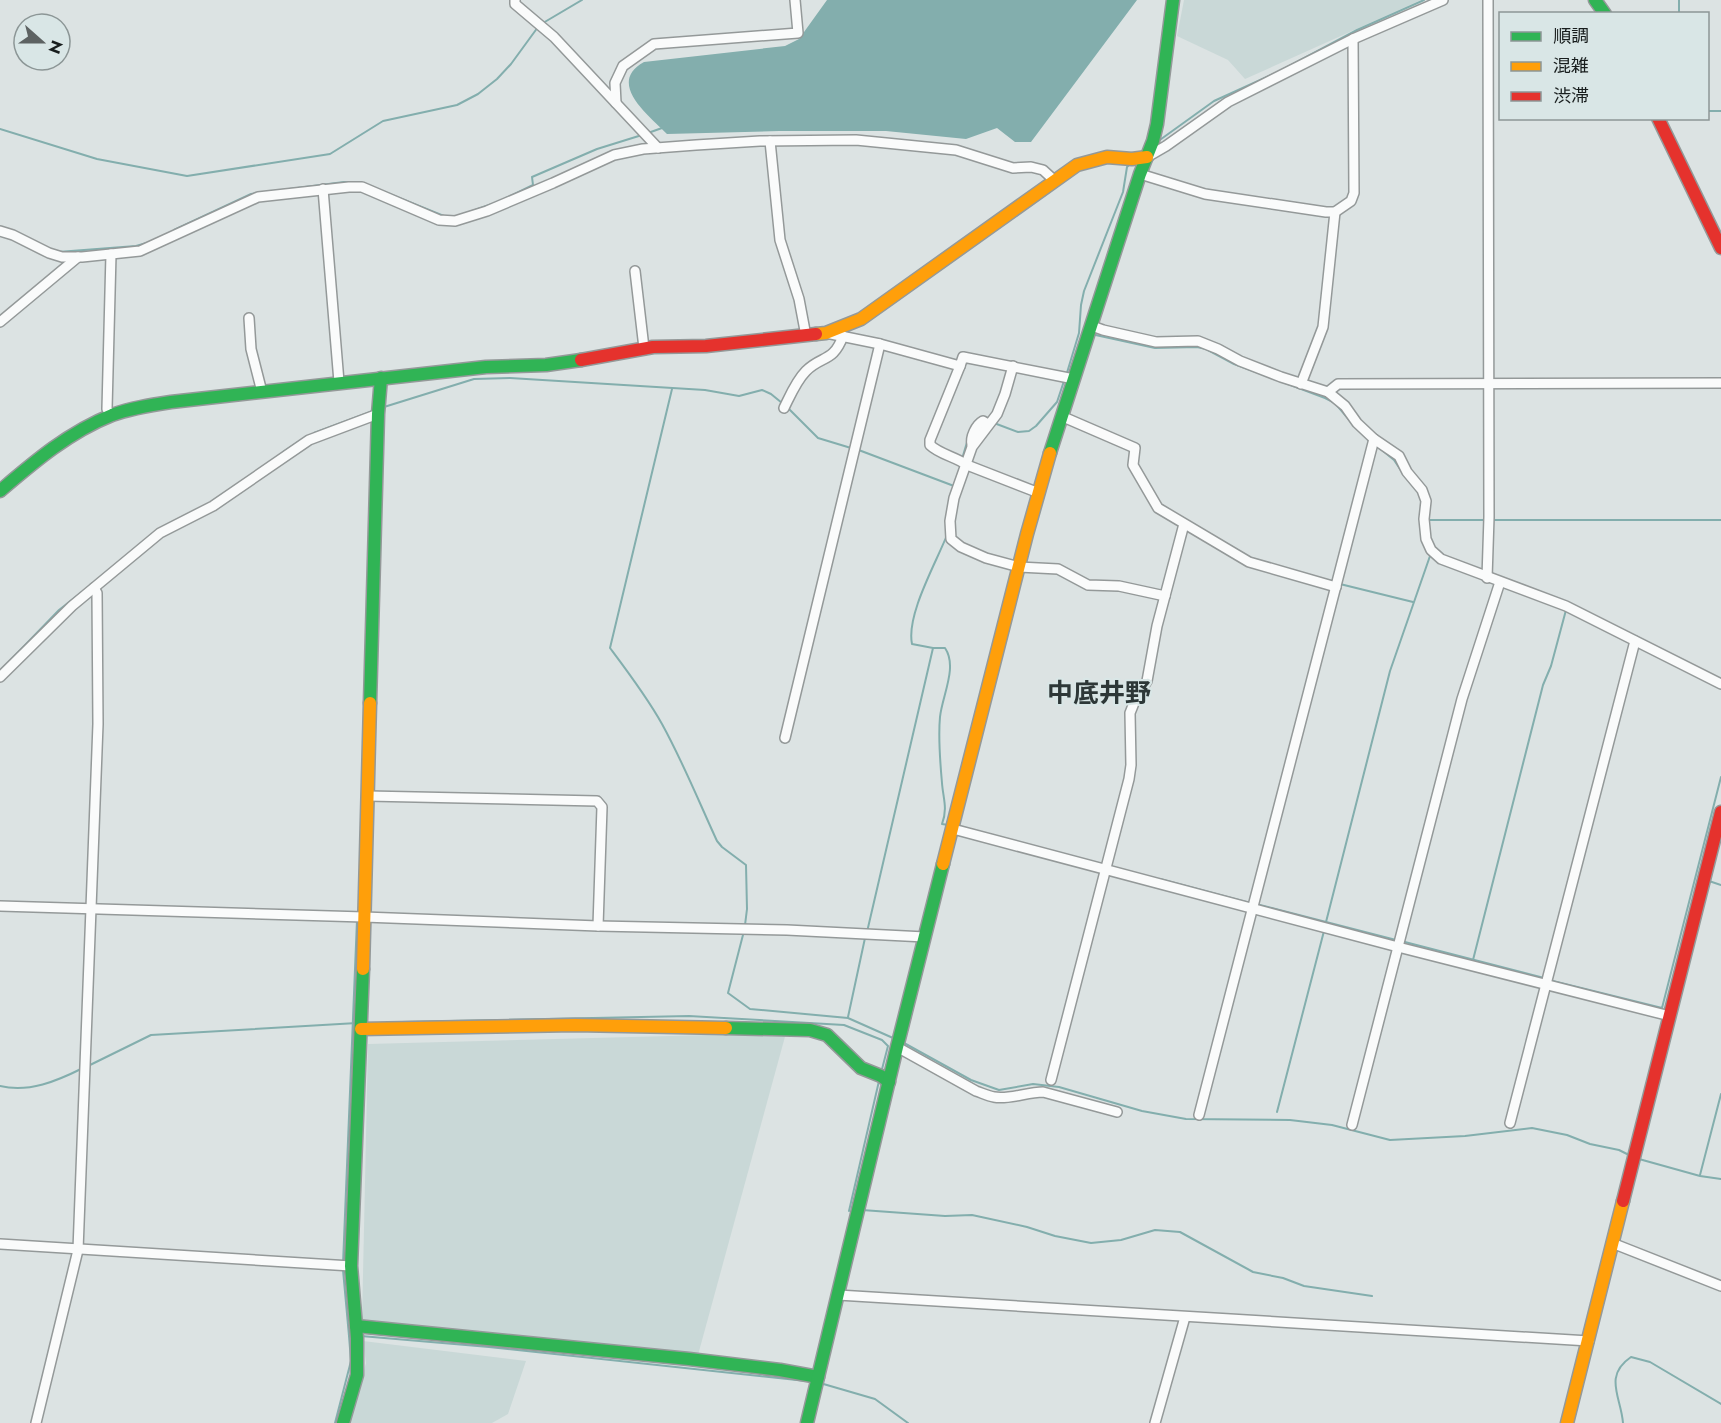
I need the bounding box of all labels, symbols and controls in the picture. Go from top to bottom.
north arrow [12,12,72,72]
legend [1499,12,1709,120]
text: 順調 [1553,23,1589,49]
text: N [43,37,69,57]
text: 混雑 [1553,53,1589,79]
text: 渋滞 [1553,83,1589,109]
district label: 中底井野 [1047,674,1151,712]

